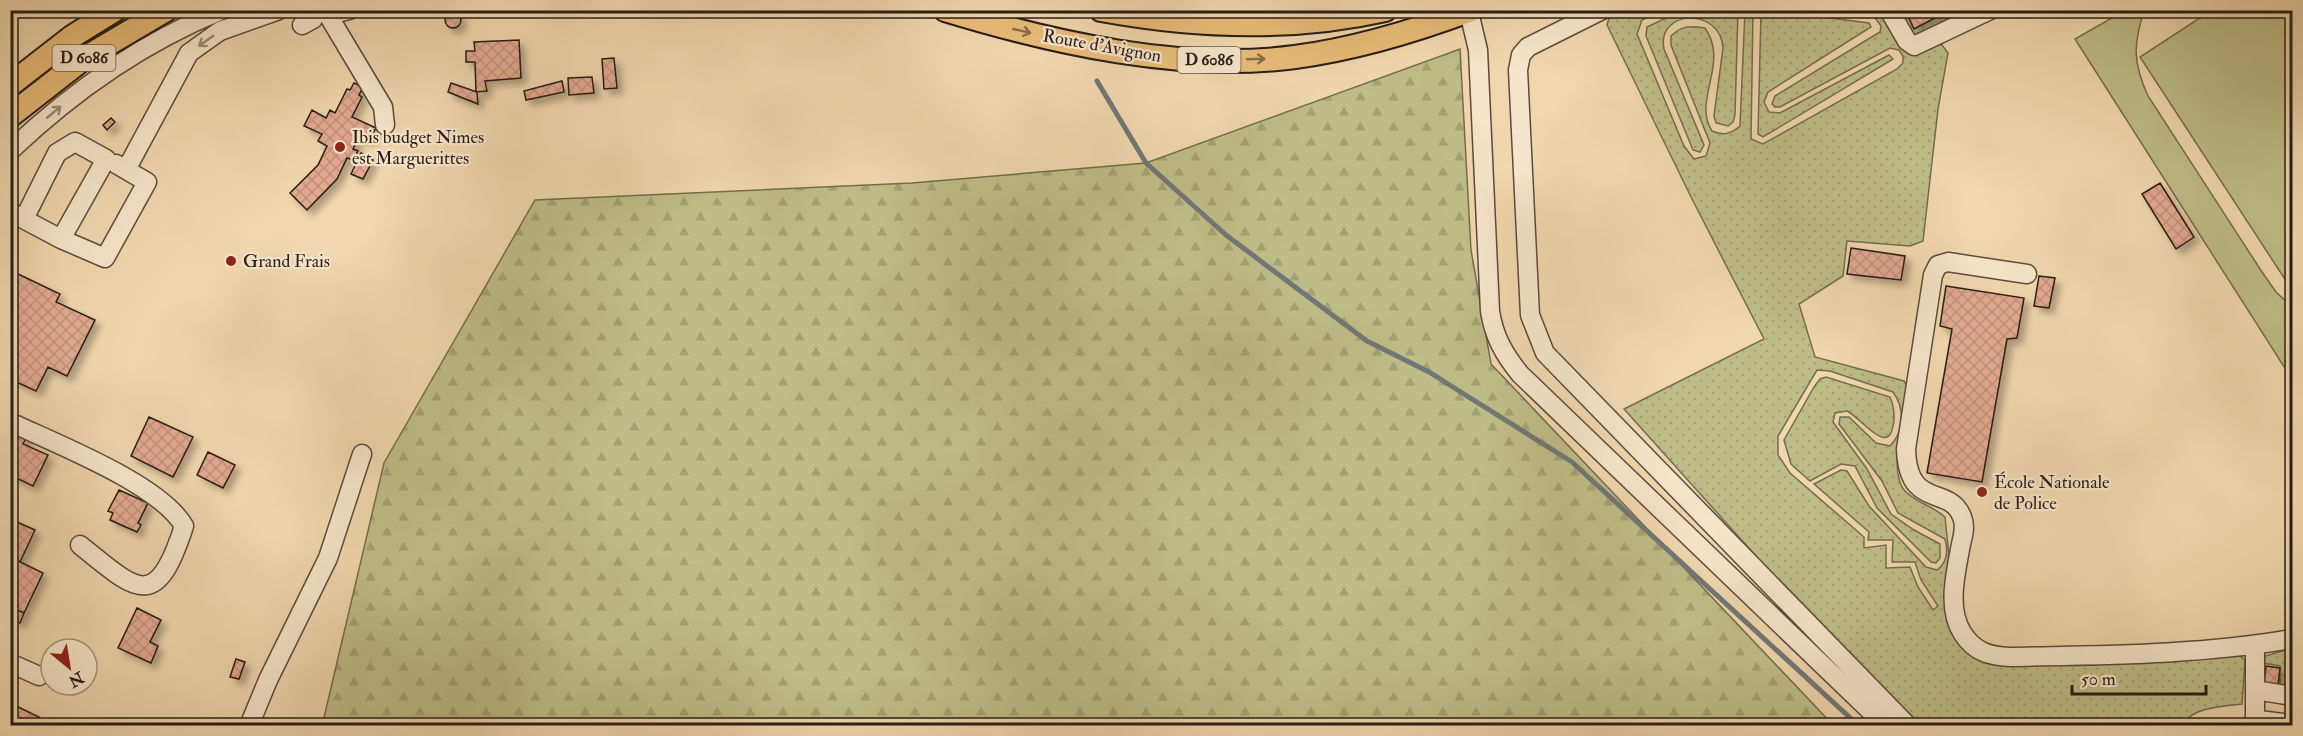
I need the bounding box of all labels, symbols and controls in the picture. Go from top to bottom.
street label: Route d'Avignon [1041,24,1163,68]
one-way arrow [1012,25,1031,37]
one-way arrow [198,35,215,47]
road number: D 6086 [52,45,116,71]
road number: D 6086 [1178,47,1240,73]
one-way arrow [1246,53,1266,64]
one-way arrow [46,106,62,119]
place label: Ibis budget Nimes est Marguerittes [352,126,484,170]
marker: Ibis budget Nimes est Marguerittes [333,140,347,154]
place label: Grand Frais [243,250,330,273]
marker: Grand Frais [224,254,238,268]
place label: École Nationale de Police [1994,471,2110,515]
marker: École Nationale de Police [1975,485,1989,499]
north arrow [39,637,99,697]
scale bar [2072,658,2206,696]
text: N [64,666,88,692]
text: 50 m [2081,668,2116,691]

